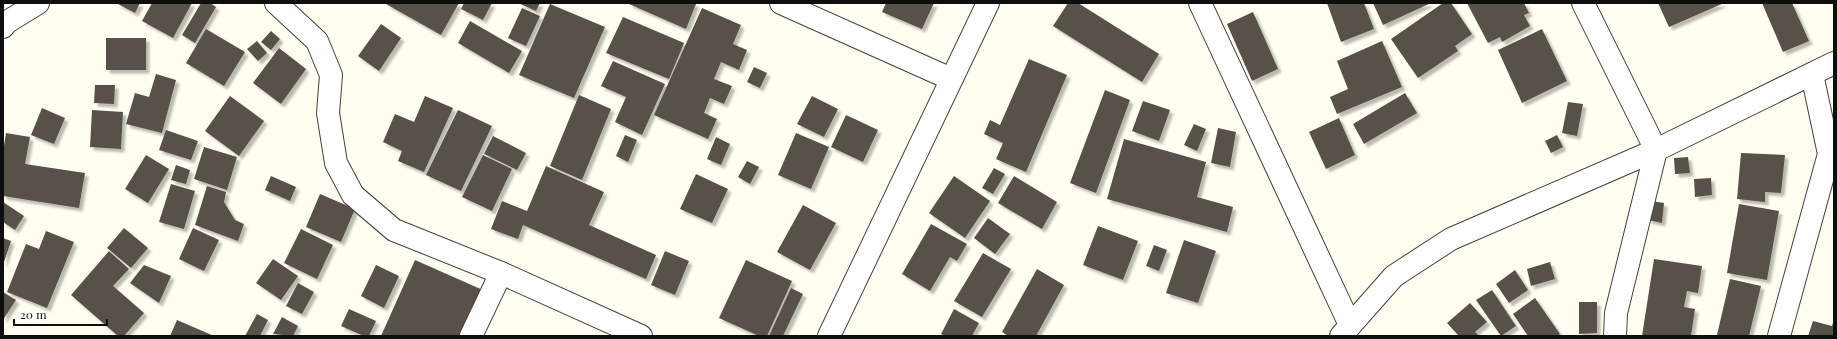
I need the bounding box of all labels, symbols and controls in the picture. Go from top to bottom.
scale bar [14,301,107,327]
text: 20 m [20,306,47,322]

